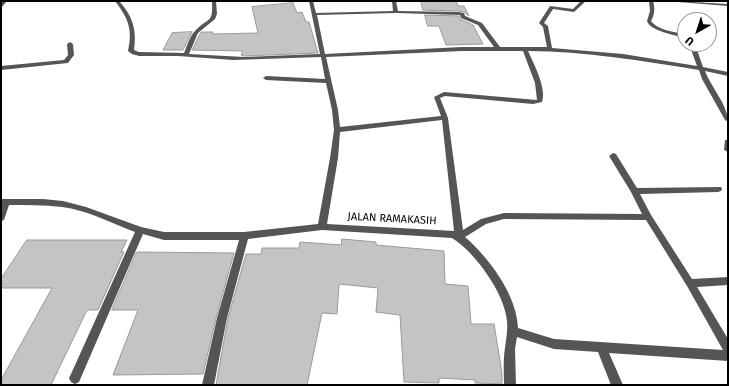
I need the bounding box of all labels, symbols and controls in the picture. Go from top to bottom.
north arrow [677,12,717,52]
text: U [683,34,697,48]
street label: JALAN RAMAKASIH [347,210,437,228]

